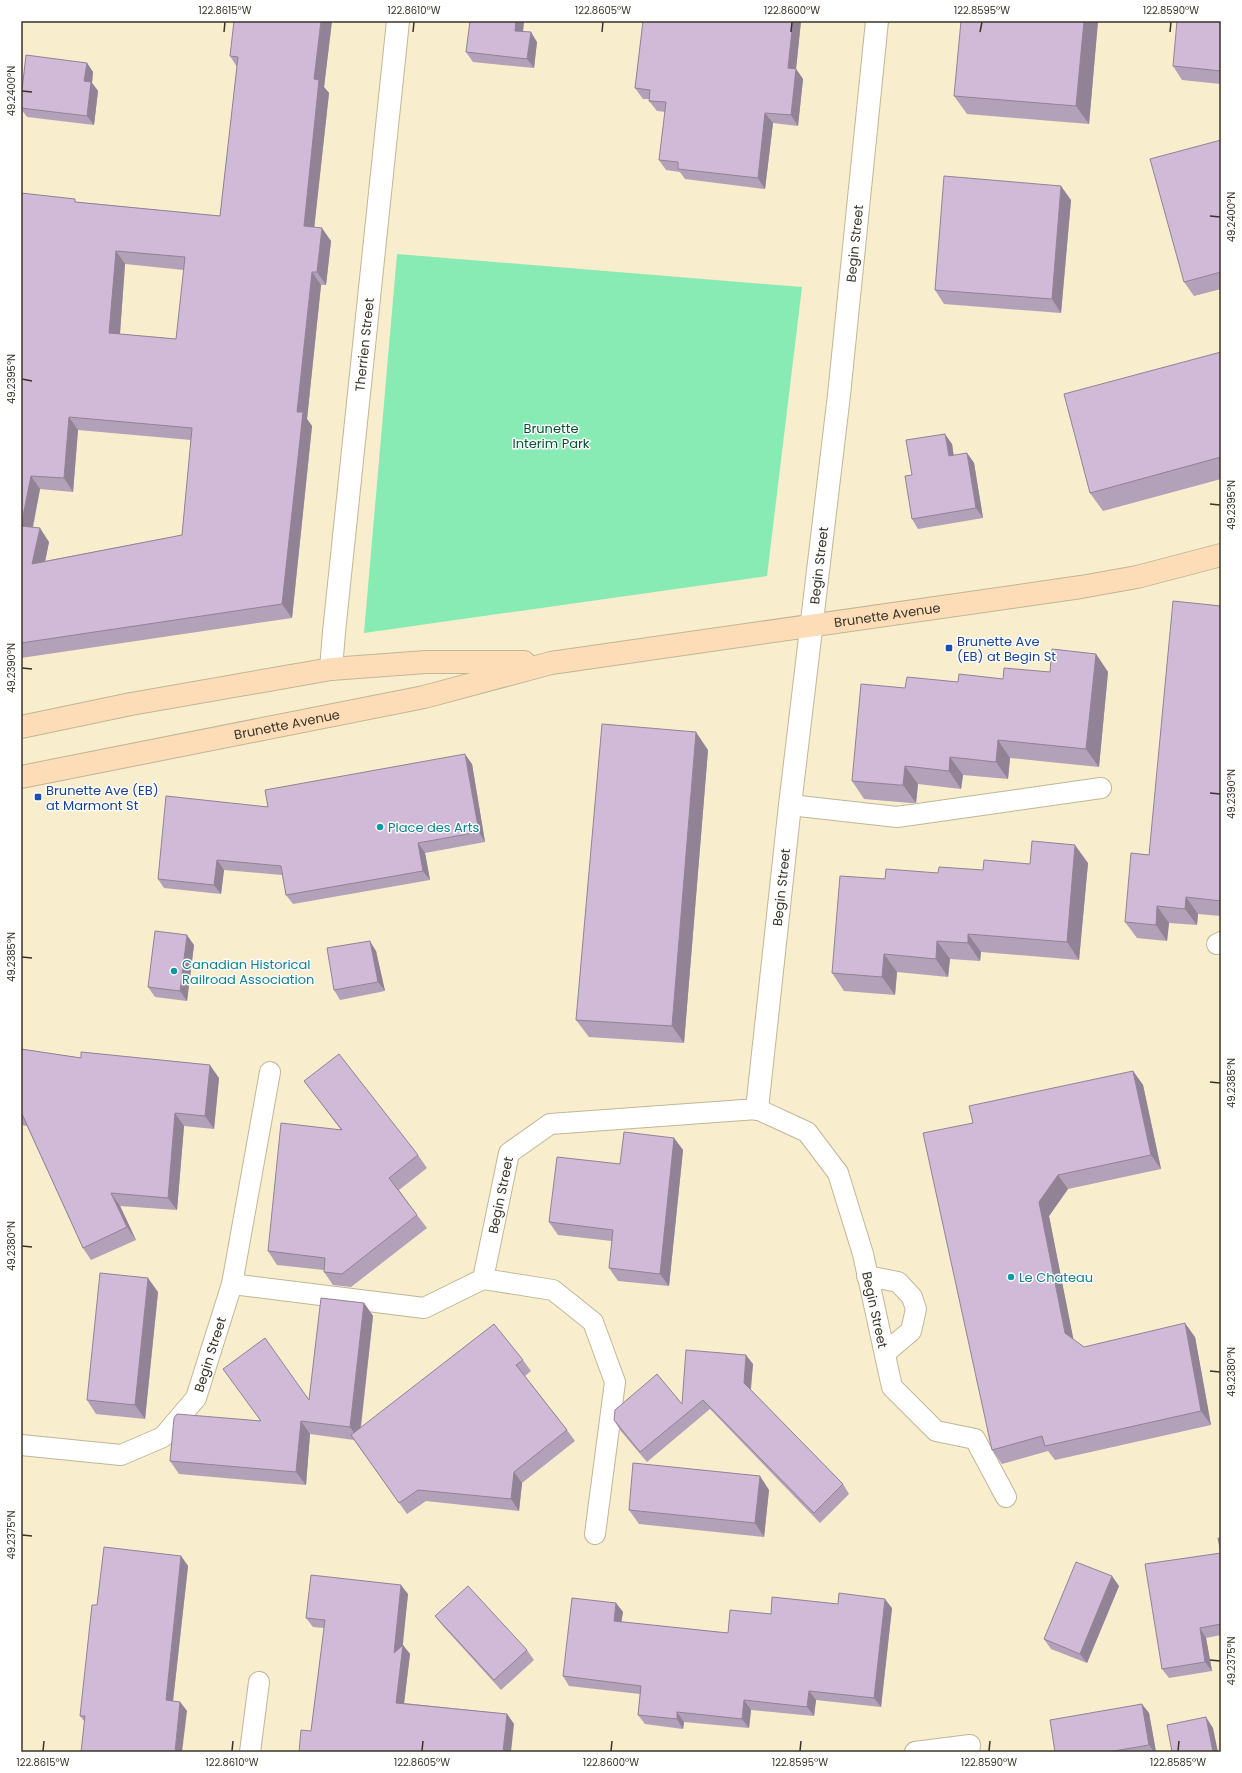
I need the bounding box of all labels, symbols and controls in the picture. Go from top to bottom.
text: 122.8615°W [199,3,252,18]
text: 122.8610°W [388,3,441,18]
text: 122.8605°W [575,3,631,18]
text: 122.8600°W [764,3,820,18]
text: 122.8595°W [954,3,1010,18]
text: 122.8590°W [1143,3,1199,18]
text: 49.2400°N [4,66,19,116]
text: 49.2400°N [1224,192,1239,242]
street label: Begin Street [841,203,868,283]
street label: Therrien Street [350,297,378,393]
text: 49.2395°N [4,354,19,404]
park label: Brunette Interim Park [512,419,590,453]
text: 49.2395°N [1224,480,1239,530]
street label: Begin Street [805,525,833,605]
street label: Brunette Avenue [833,598,942,632]
place label: Brunette Ave (EB) at Begin St [957,632,1056,666]
text: 49.2390°N [4,643,19,693]
marker: Brunette Ave (EB) at Begin St [944,643,954,653]
street label: Brunette Avenue [232,704,341,744]
text: 49.2390°N [1224,769,1239,819]
place label: Brunette Ave (EB) at Marmont St [46,781,159,815]
marker: Brunette Ave (EB) at Marmont St [33,792,43,802]
place label: Place des Arts [388,818,479,837]
marker: Place des Arts [375,822,385,832]
street label: Begin Street [767,847,795,927]
text: 49.2385°N [4,932,19,982]
place label: Canadian Historical Railroad Association [182,955,314,989]
marker: Canadian Historical Railroad Association [169,966,179,976]
text: 49.2385°N [1224,1058,1239,1108]
street label: Begin Street [483,1155,518,1235]
text: 49.2380°N [4,1221,19,1271]
place label: Le Chateau [1019,1268,1093,1287]
street label: Begin Street [858,1270,893,1350]
marker: Le Chateau [1006,1272,1016,1282]
street label: Begin Street [189,1314,231,1394]
text: 49.2380°N [1224,1347,1239,1397]
text: 49.2375°N [4,1510,19,1560]
text: 49.2375°N [1224,1636,1239,1686]
text: 122.8615°W [17,1755,70,1770]
text: 122.8610°W [206,1755,259,1770]
text: 122.8605°W [394,1755,450,1770]
text: 122.8600°W [583,1755,639,1770]
text: 122.8595°W [772,1755,828,1770]
text: 122.8590°W [961,1755,1017,1770]
text: 122.8585°W [1150,1755,1206,1770]

